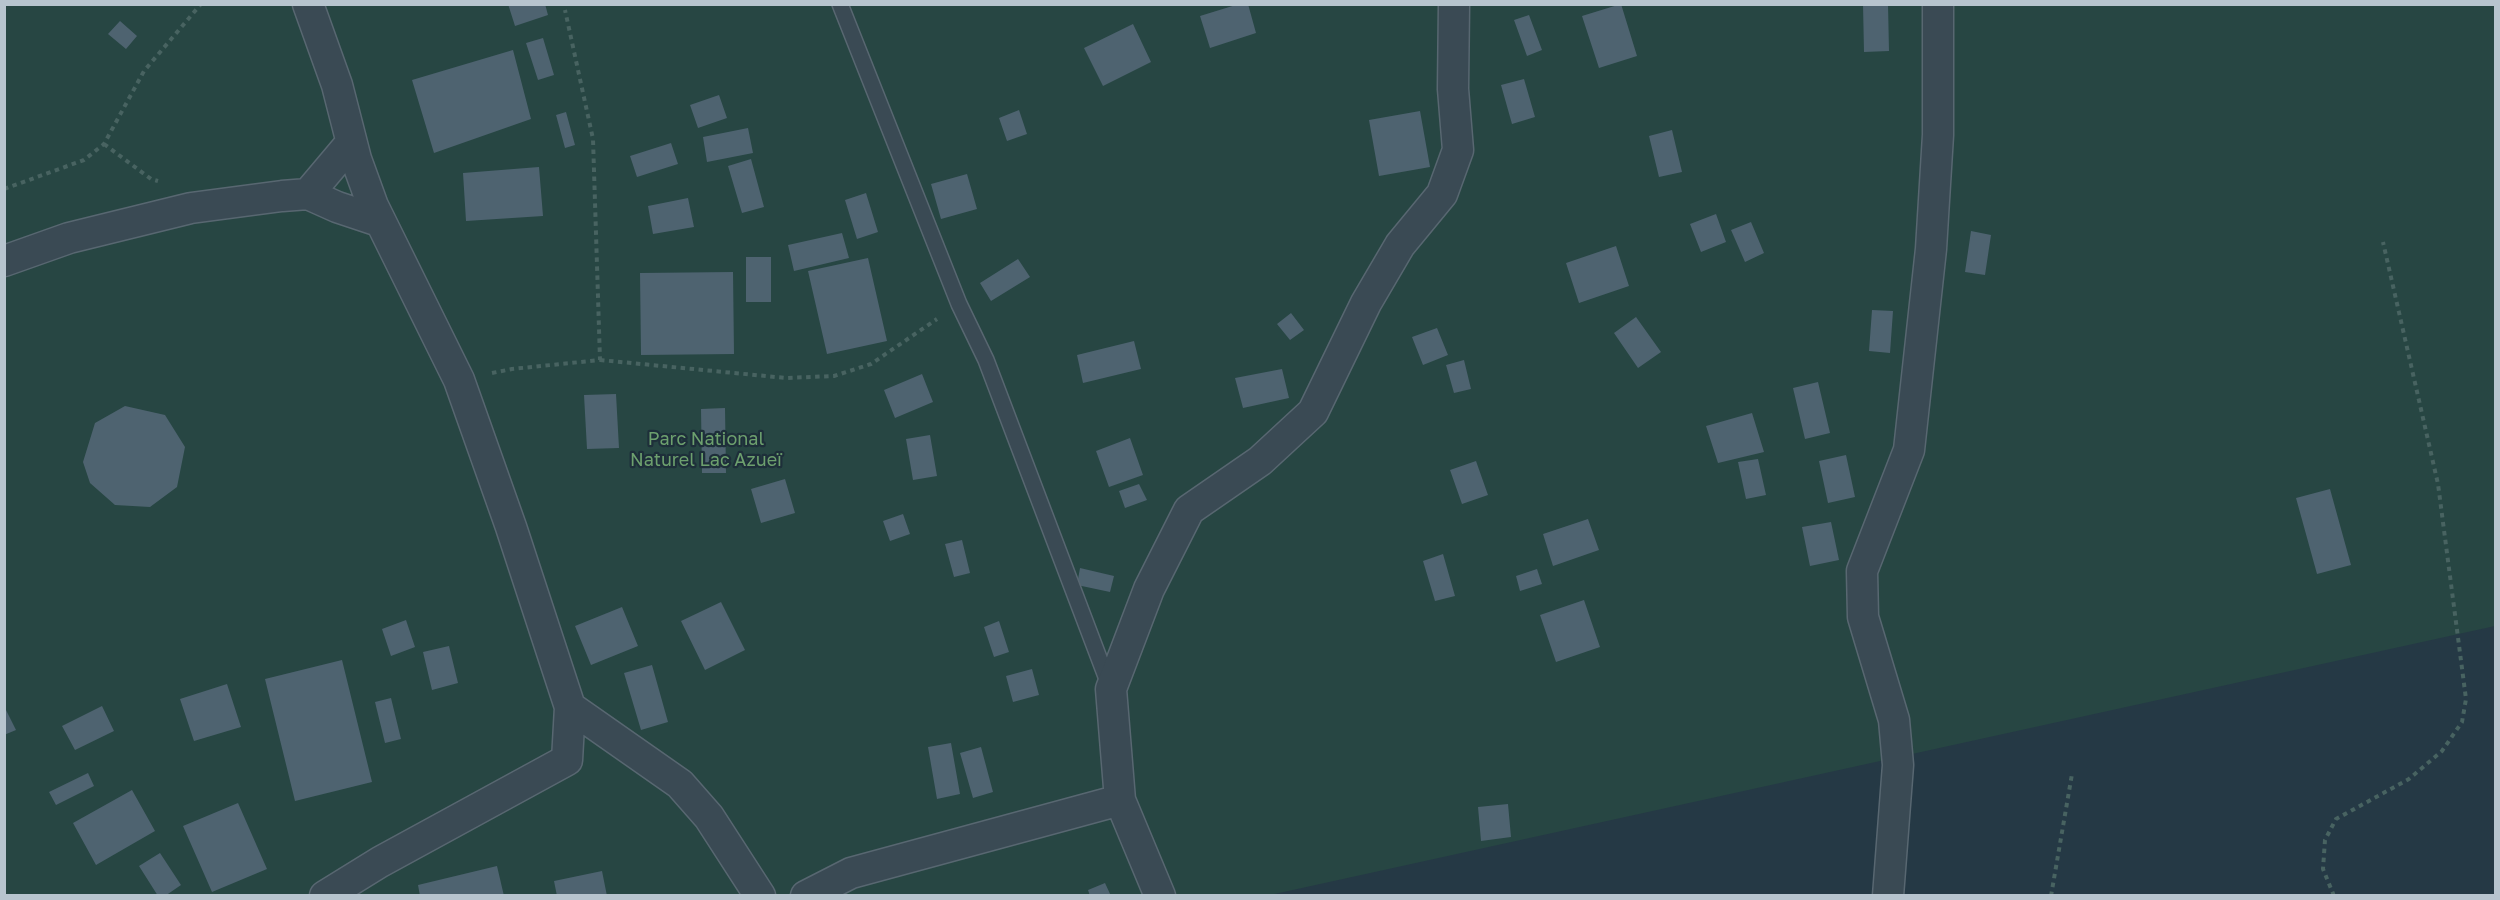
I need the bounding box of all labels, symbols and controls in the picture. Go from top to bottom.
park label: Parc National Naturel Lac Azueï [630,428,782,470]

